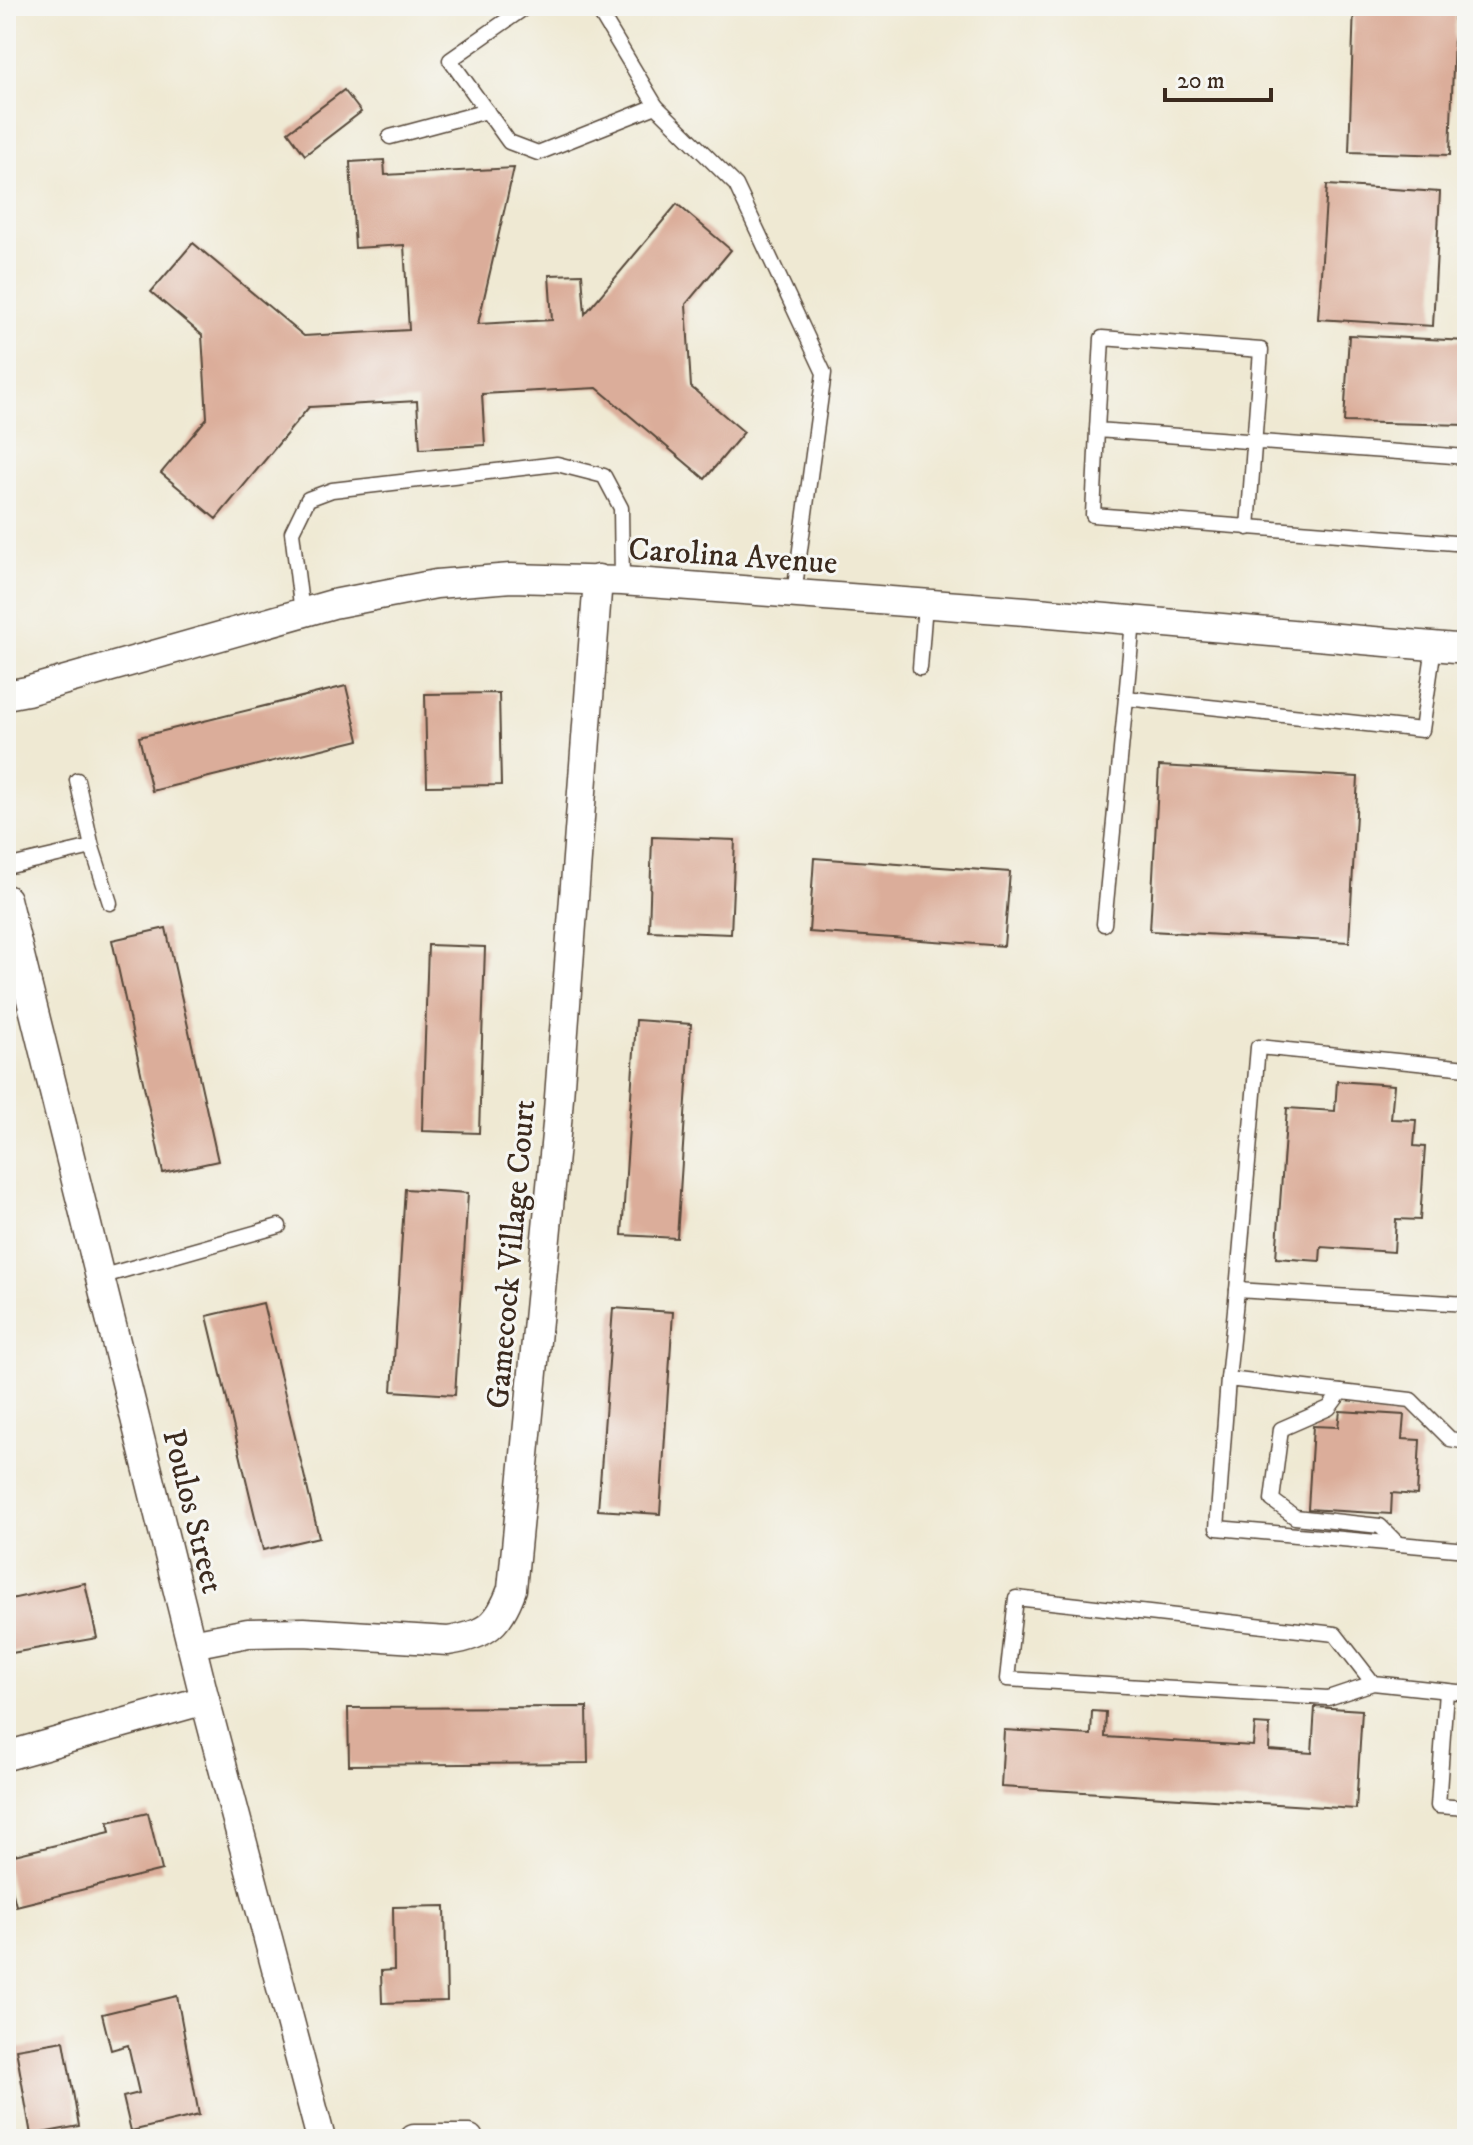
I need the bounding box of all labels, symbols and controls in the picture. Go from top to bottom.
scale bar [1165,52,1271,102]
text: 20 m [1177,66,1225,96]
street label: Carolina Avenue [627,530,839,584]
street label: Gamecock Village Court [479,1098,545,1410]
street label: Poulos Street [152,1425,232,1597]

